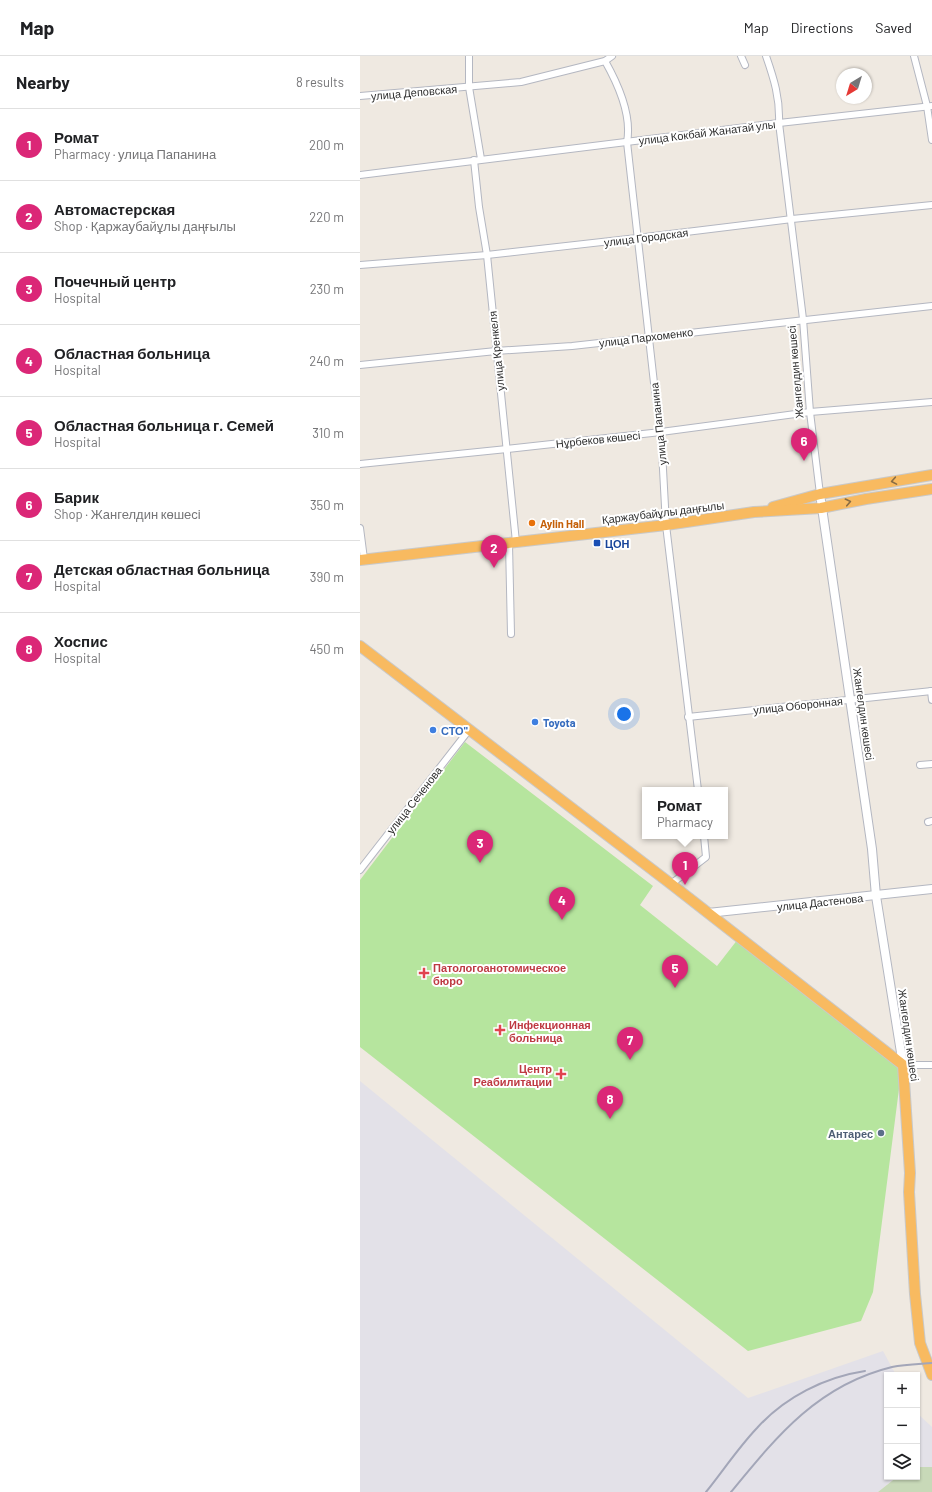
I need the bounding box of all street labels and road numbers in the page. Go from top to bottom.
street label: улица Деповская [370,82,458,102]
street label: улица Кокбай Жанатай улы [638,117,776,147]
street label: улица Городская [603,225,689,249]
street label: улица Кренкеля [485,310,507,392]
street label: улица Пархоменко [598,325,694,349]
street label: Жангелдин көшесі [784,325,806,419]
street label: улица Папанина [647,381,669,466]
street label: Нұрбеков көшесі [555,428,641,450]
street label: Қаржаубайұлы даңғылы [601,498,725,526]
street label: Жангелдин көшесі [851,667,877,761]
street label: улица Оборонная [753,694,843,716]
street label: улица Сеченова [384,763,445,836]
street label: улица Дастенова [776,891,865,913]
street label: Жангелдин көшесі [896,988,922,1082]

